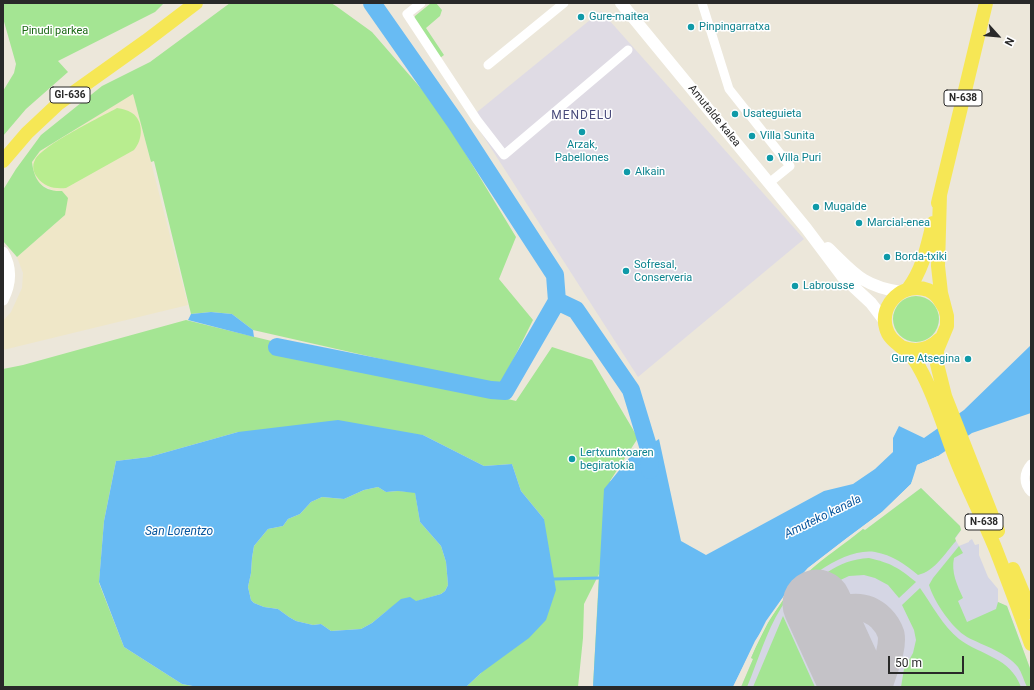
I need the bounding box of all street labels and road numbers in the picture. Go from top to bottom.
street label: Amutalde kalea [685,82,743,150]
road number: GI-636 [50,87,90,103]
road number: N-638 [944,90,982,106]
road number: N-638 [965,514,1003,530]

